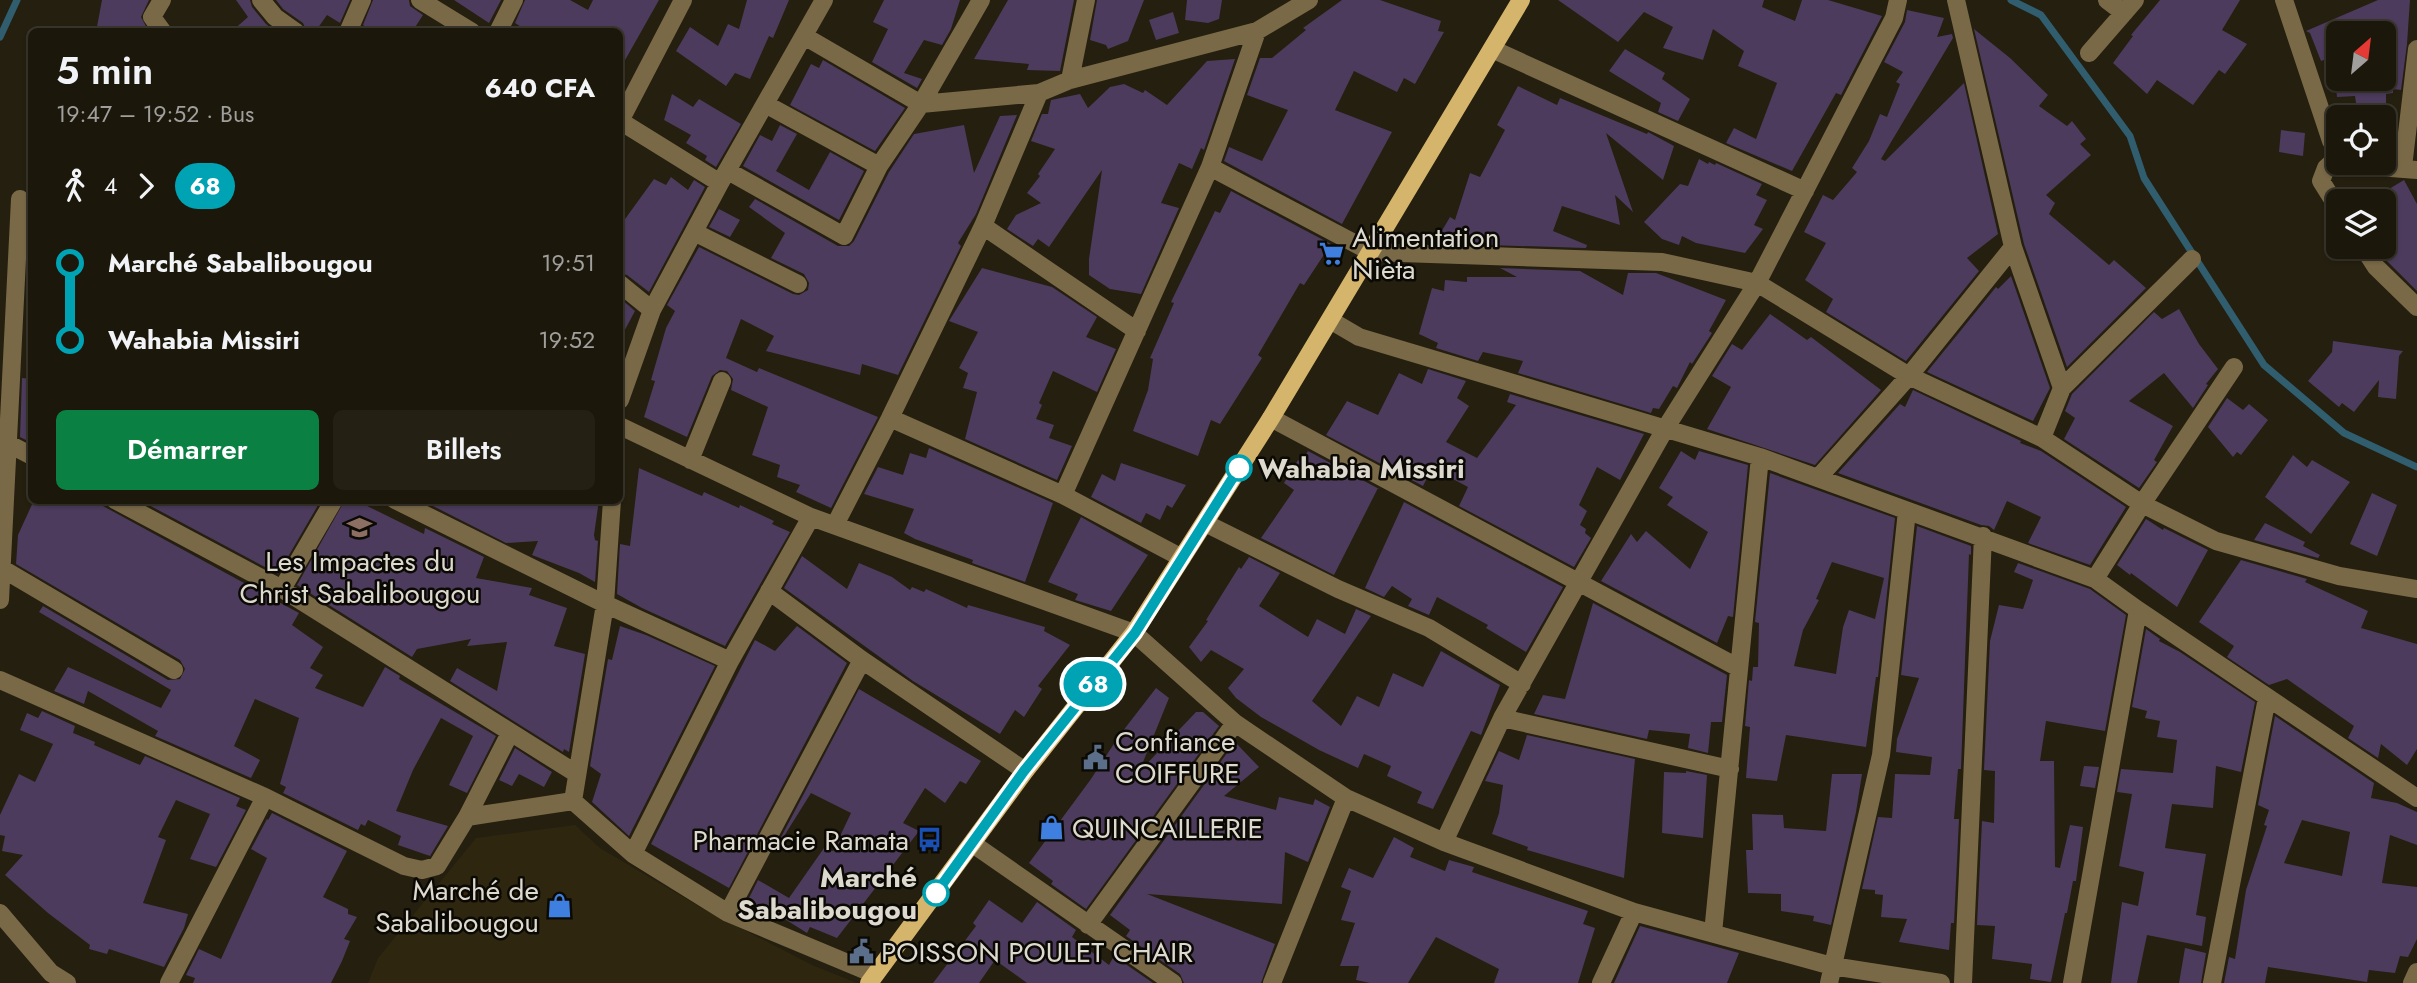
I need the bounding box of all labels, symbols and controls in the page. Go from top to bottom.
north arrow [2326,21,2396,91]
map controls [2326,21,2396,259]
text: 5 min [56,43,153,98]
text: 640 CFA [485,69,595,107]
text: 19:47 – 19:52 · Bus [56,97,254,131]
button: locate [2326,105,2396,175]
icon: walk [56,167,94,205]
icon: forward [127,167,165,205]
text: 68 [189,168,221,203]
text: 4 [104,169,117,203]
button: layers [2326,189,2396,259]
place label: Alimentation Nièta [1352,217,1499,290]
supermarket icon: Alimentation Nièta [1318,239,1346,267]
text: Marché Sabalibougou [108,244,373,282]
text: 19:51 [541,246,595,280]
text: Wahabia Missiri [108,321,300,359]
text: 19:52 [538,323,595,357]
button: Démarrer [56,410,319,490]
button: Billets [333,410,595,490]
place label: Wahabia Missiri [1258,448,1465,489]
marker: Wahabia Missiri [1226,455,1252,481]
school or university icon: Les Impactes du Christ Sabalibougou [346,513,374,541]
place label: Les Impactes du Christ Sabalibougou [239,541,481,614]
line badge: 68 [1062,661,1124,707]
text: 68 [1077,666,1109,701]
place label: Confiance COIFFURE [1115,721,1240,794]
public building icon: Confiance COIFFURE [1081,743,1109,771]
place label: QUINCAILLERIE [1072,808,1263,849]
shop icon: QUINCAILLERIE [1038,814,1066,842]
place label: Pharmacie Ramata [692,820,909,861]
bus stop icon: Pharmacie Ramata [915,826,943,854]
place label: Marché Sabalibougou [737,857,917,930]
place label: Marché de Sabalibougou [375,870,539,943]
marker: Marché Sabalibougou [923,880,949,906]
shop icon: Marché de Sabalibougou [545,892,573,920]
place label: POISSON POULET CHAIR [881,932,1193,973]
public building icon: POISSON POULET CHAIR [847,938,875,966]

